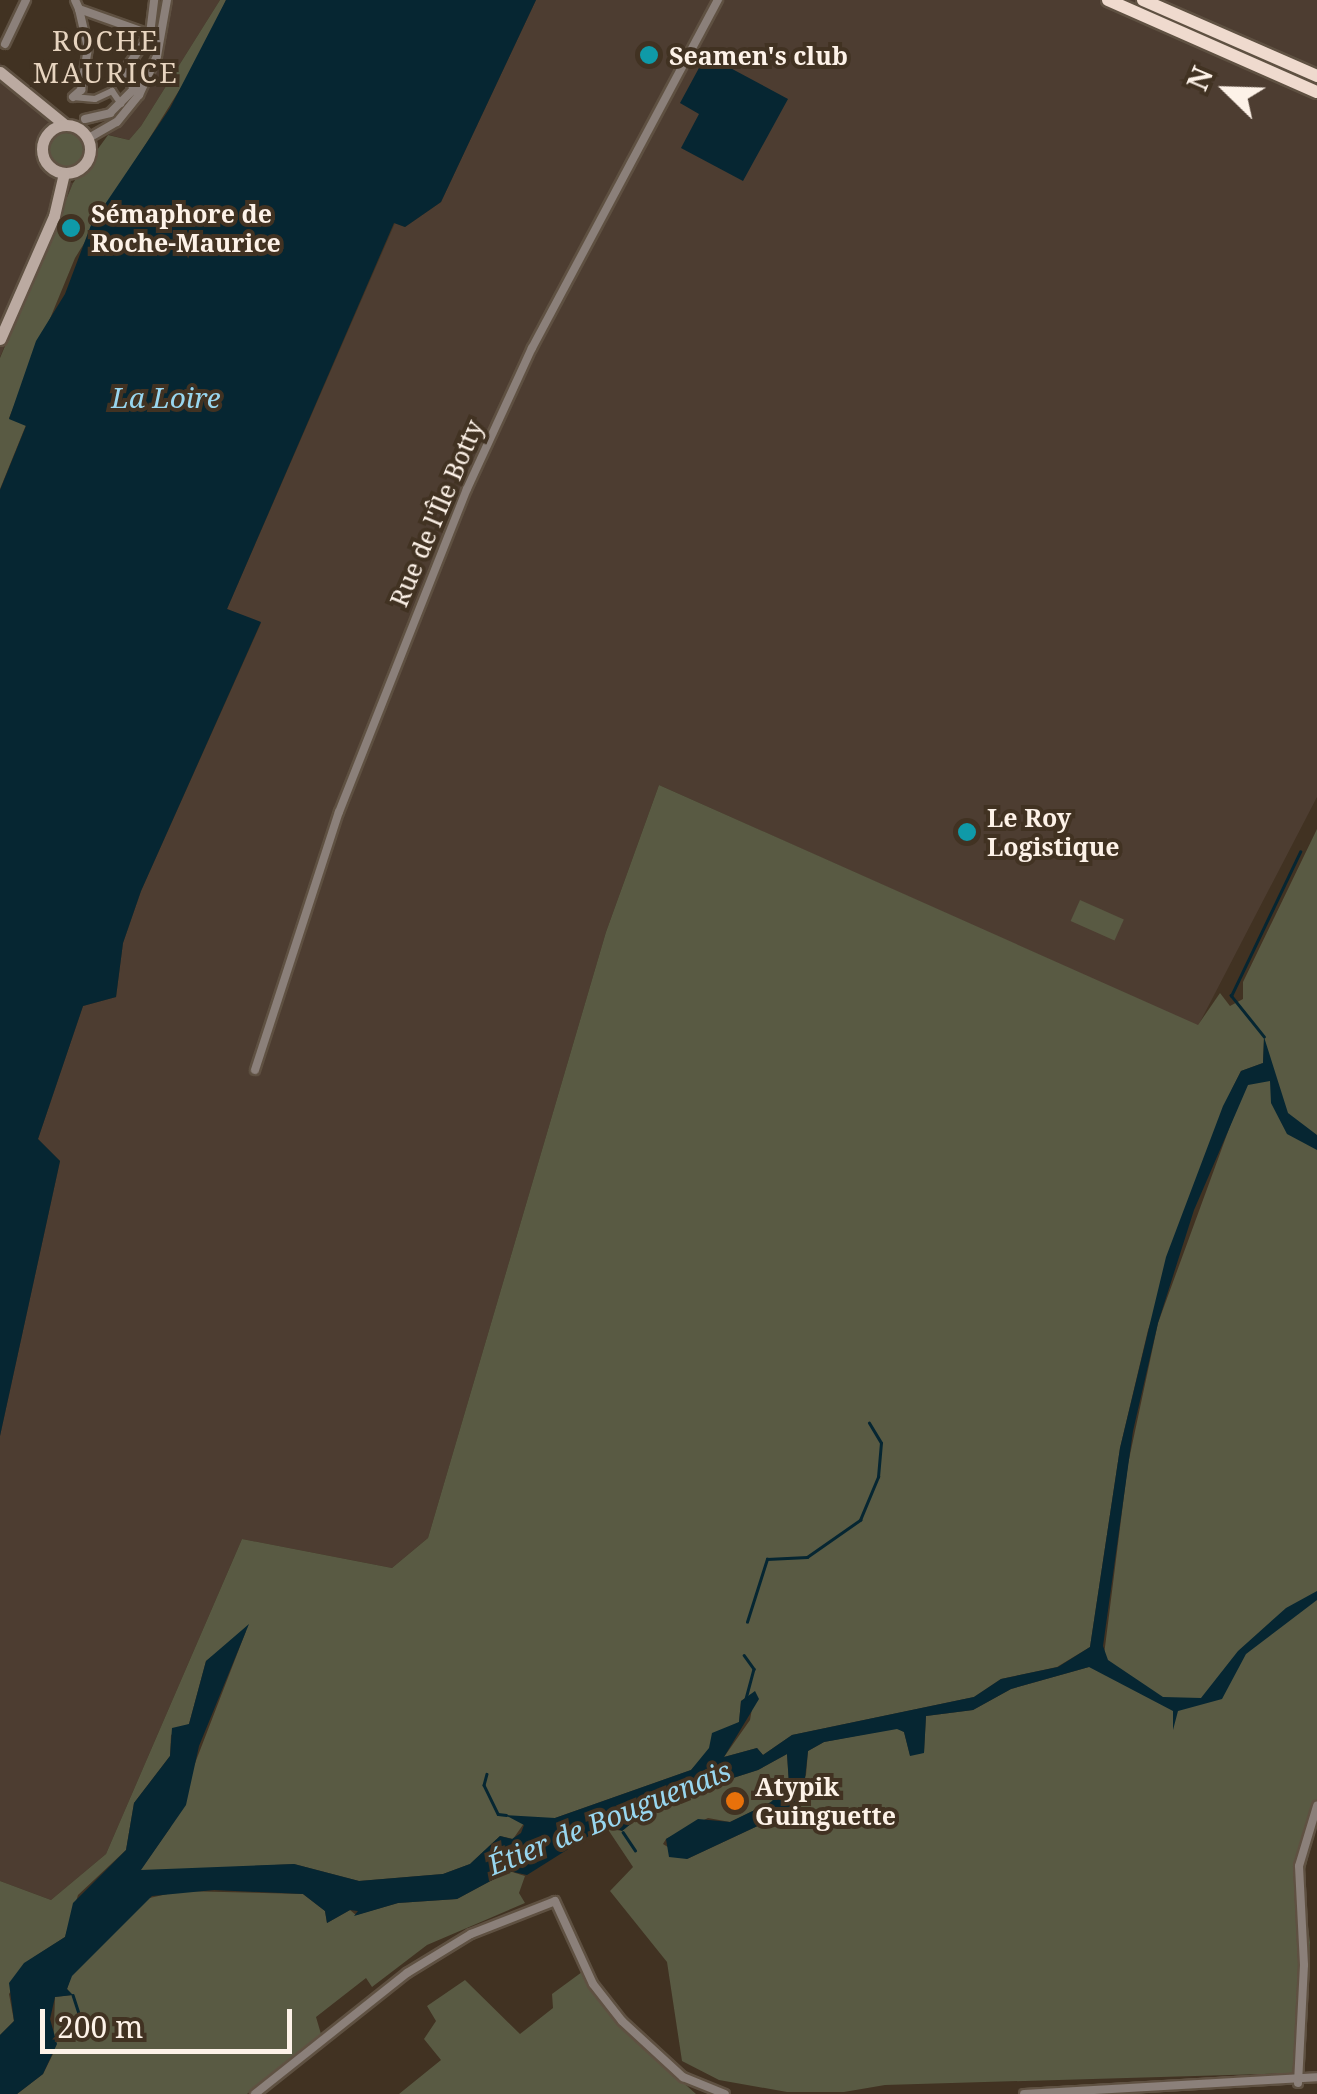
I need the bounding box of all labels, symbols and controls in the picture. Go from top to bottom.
district label: ROCHE MAURICE [33,23,179,89]
place label: Seamen's club [669,40,848,70]
north arrow [1177,40,1277,140]
marker: Seamen's club [638,44,660,66]
text: N [1178,61,1221,96]
place label: Sémaphore de Roche-Maurice [91,199,281,258]
marker: Sémaphore de Roche-Maurice [60,217,82,239]
water label: La Loire [111,380,221,414]
street label: Rue de l'Île Botty [383,415,489,611]
place label: Le Roy Logistique [987,803,1120,862]
marker: Le Roy Logistique [956,821,978,843]
water label: Étier de Bouguenais [482,1753,736,1881]
place label: Atypik Guinguette [755,1772,896,1831]
marker: Atypik Guinguette [724,1790,746,1812]
scale bar [45,1989,298,2051]
text: 200 m [57,2006,143,2047]

